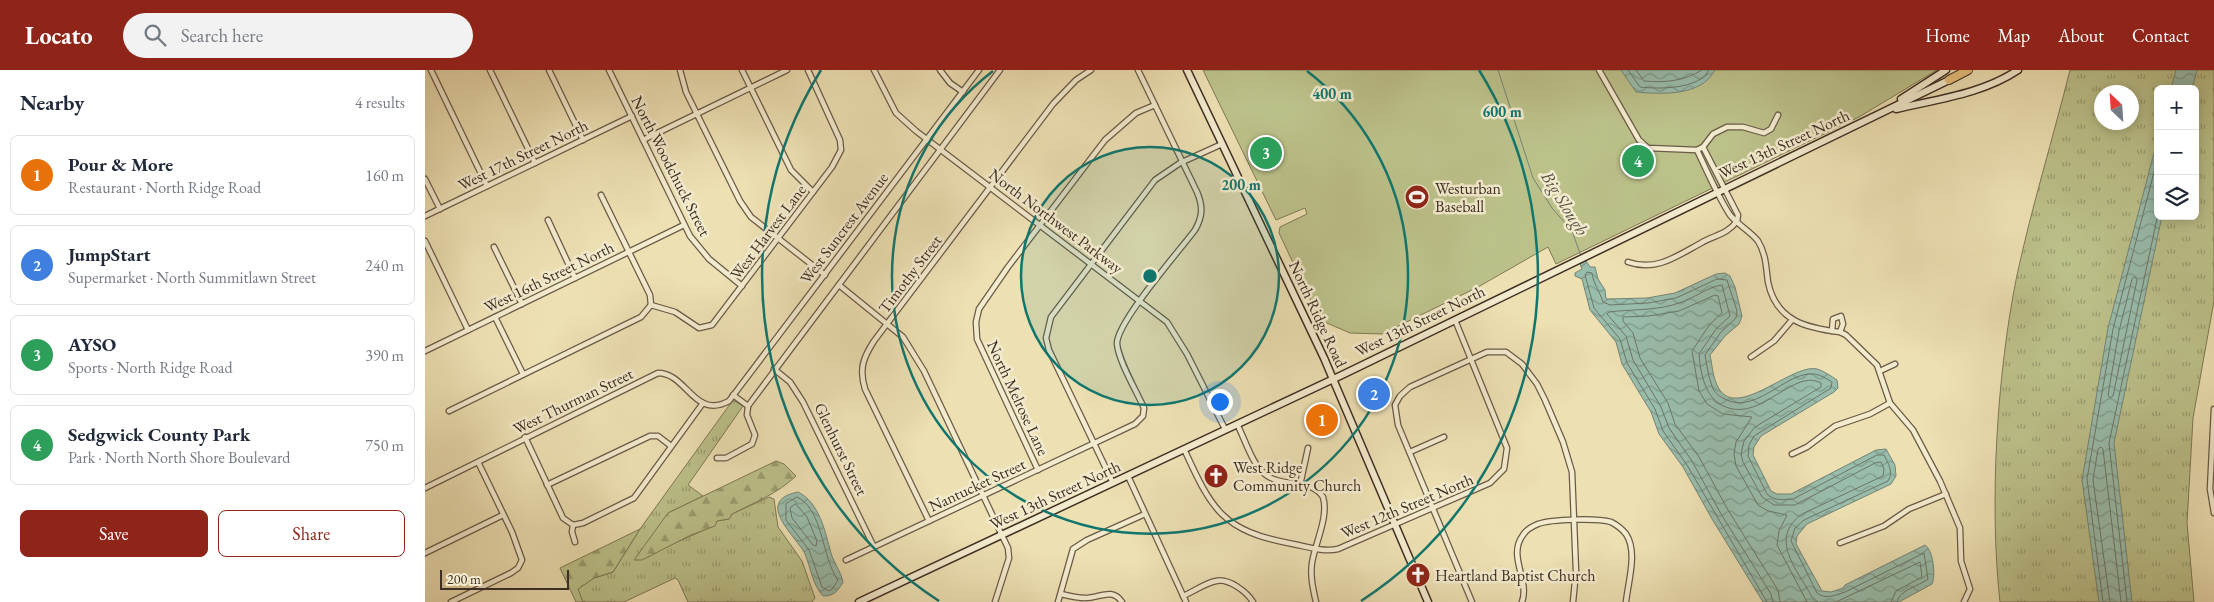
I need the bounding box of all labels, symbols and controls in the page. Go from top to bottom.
search box [123,13,473,58]
text: Locato [25,20,93,51]
icon: search [141,21,169,49]
text: Search here [181,23,263,48]
text: Home [1925,24,1970,47]
text: Map [1998,24,2030,47]
text: About [2058,24,2104,47]
text: Contact [2132,24,2189,47]
text: 400 m [1312,84,1352,103]
north arrow [2094,85,2139,130]
map controls [2154,85,2199,220]
button: + [2154,85,2199,130]
text: Nearby [20,89,84,116]
text: 4 results [355,92,405,113]
street label: North Woodchuck Street [626,92,716,240]
text: 600 m [1482,102,1522,121]
street label: West 13th Street North [1715,104,1853,184]
street label: West 17th Street North [455,114,591,196]
button: − [2154,130,2199,175]
pin: 3 [1250,134,1282,172]
pin: 4 [1622,142,1654,180]
text: Pour & More [68,152,173,177]
street label: North Northwest Parkway [985,164,1128,279]
text: 1 [33,165,41,186]
text: 160 m [365,165,404,186]
water label: Big Slough [1535,166,1594,240]
street label: West Suncrest Avenue [795,168,893,288]
text: 200 m [1221,175,1261,194]
button: layers [2154,175,2199,220]
text: Restaurant · North Ridge Road [68,177,261,198]
place label: Westurban Baseball [1435,178,1502,217]
street label: West Harvest Lane [725,180,811,284]
sports icon: Westurban Baseball [1404,184,1430,210]
street label: Timothy Street [874,231,946,317]
street label: West 16th Street North [481,236,617,318]
text: JumpStart [68,242,151,267]
text: 2 [33,255,41,276]
text: 240 m [365,255,404,276]
street label: North Ridge Road [1284,257,1352,372]
text: Supermarket · North Summitlawn Street [68,267,316,288]
centre of rings [1141,267,1159,285]
street label: West 13th Street North [1352,280,1488,362]
text: AYSO [68,332,116,357]
street label: North Melrose Lane [982,337,1054,459]
text: 3 [33,345,41,366]
text: 390 m [365,345,404,366]
text: Sports · North Ridge Road [68,357,233,378]
street label: West Thurman Street [509,363,637,439]
pin: 2 [1358,375,1390,413]
your location [1207,389,1233,415]
street label: Glenhurst Street [809,399,873,499]
pin: 1 [1306,401,1338,439]
text: Sedgwick County Park [68,422,250,447]
text: 4 [33,435,41,456]
text: 750 m [365,435,404,456]
text: Park · North North Shore Boulevard [68,447,290,468]
street label: Nantucket Street [925,453,1029,517]
street label: West 13th Street North [986,455,1124,535]
place label: West Ridge Community Church [1233,457,1361,496]
church icon: West Ridge Community Church [1203,463,1229,489]
street label: West 12th Street North [1338,469,1476,543]
button: Save [20,510,208,557]
button: Share [218,510,405,557]
church icon: Heartland Baptist Church [1405,562,1431,588]
place label: Heartland Baptist Church [1435,565,1595,586]
scale bar [440,567,569,590]
text: 200 m [447,570,481,588]

